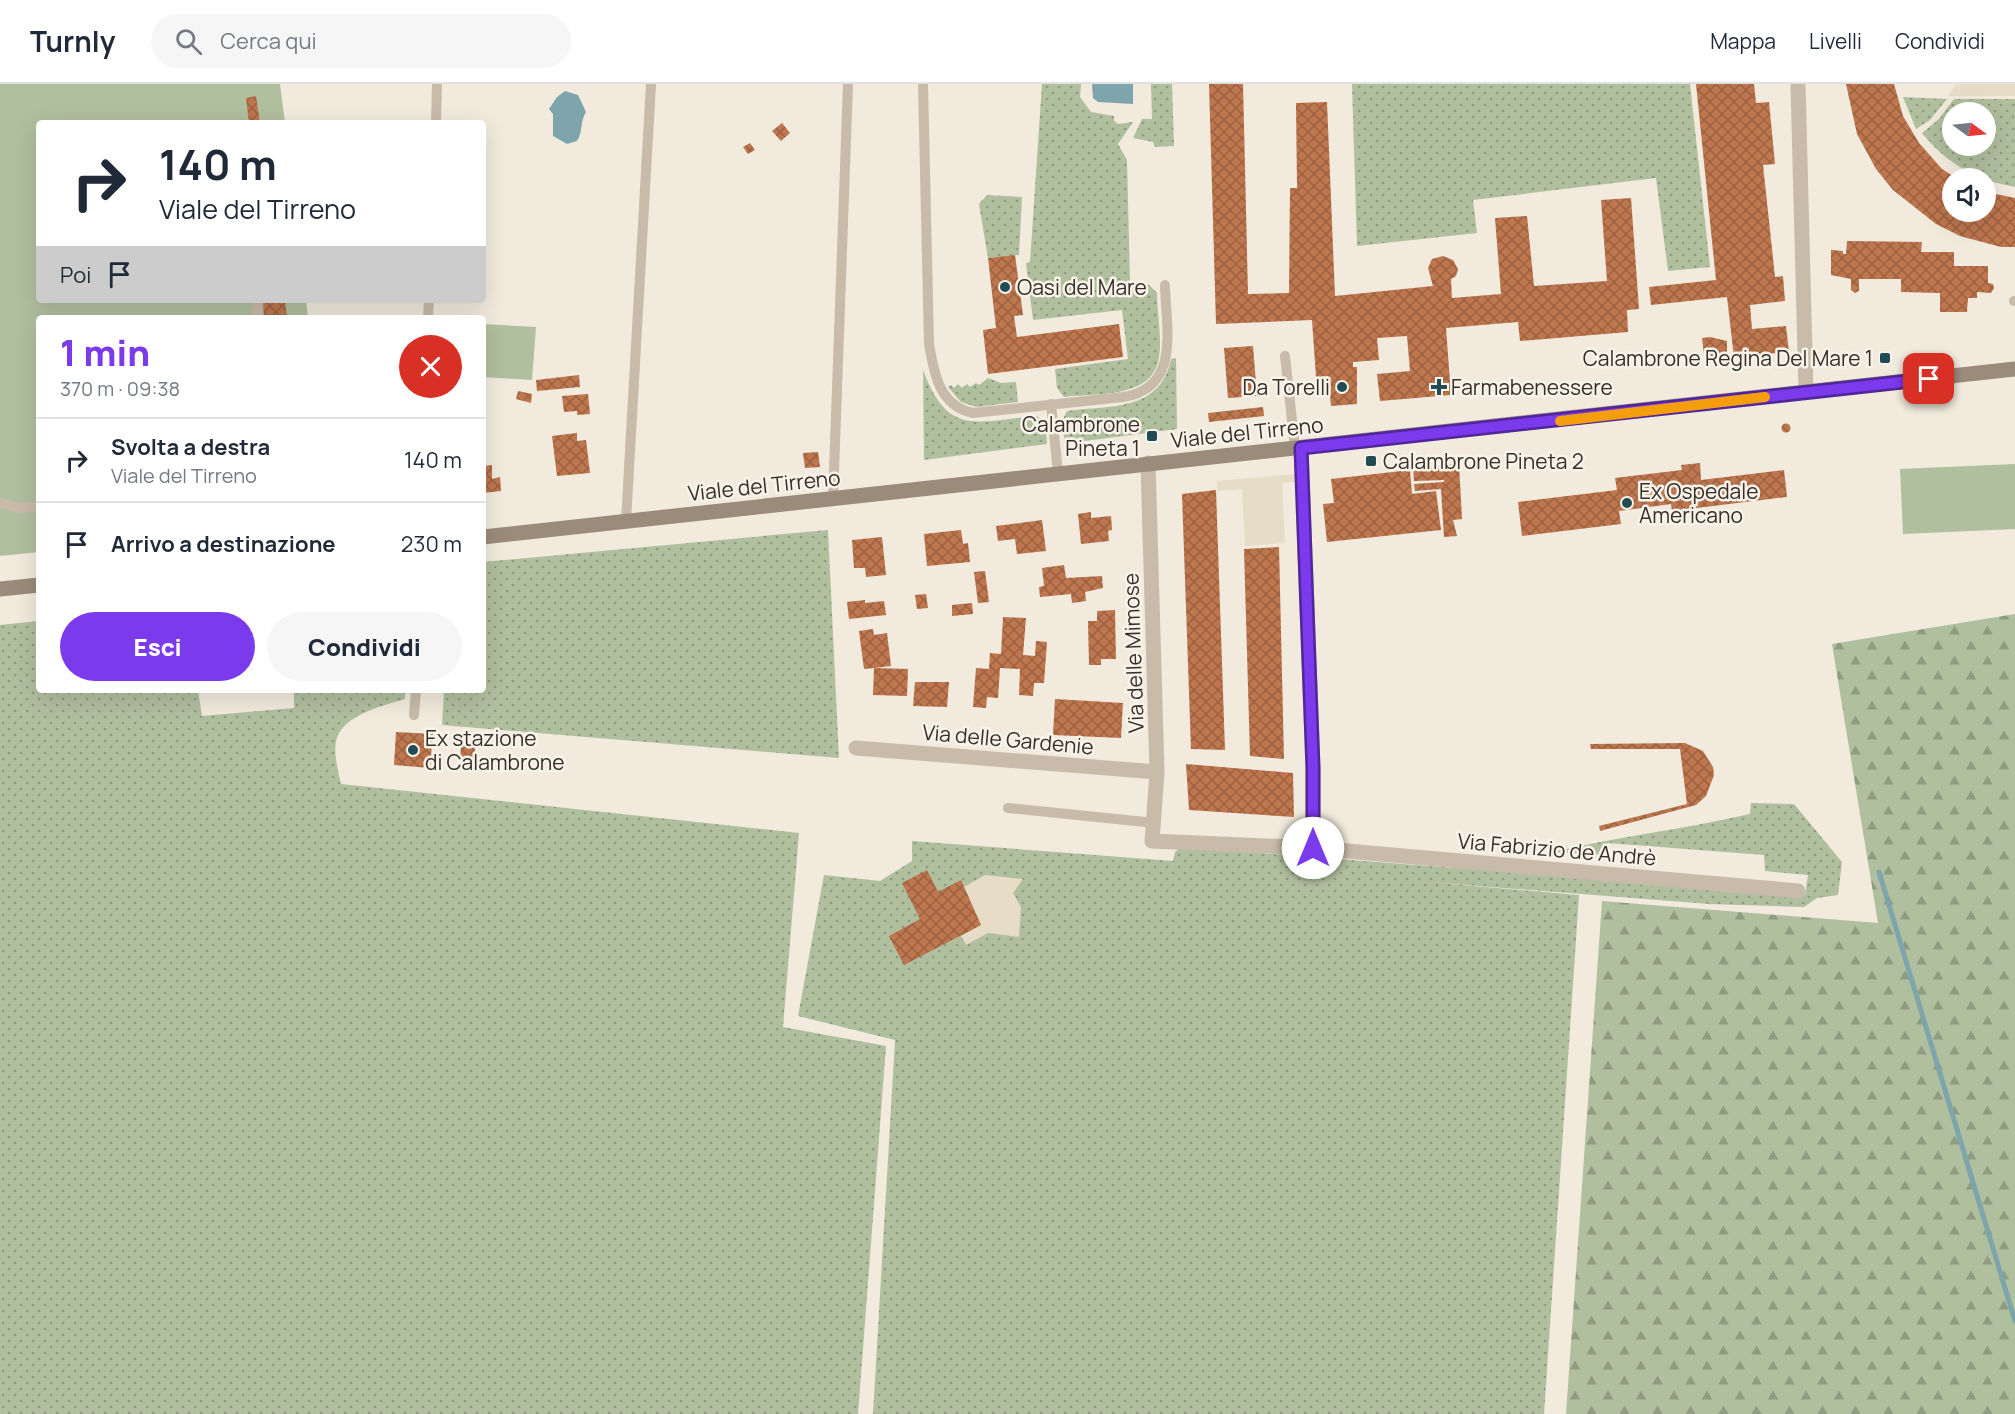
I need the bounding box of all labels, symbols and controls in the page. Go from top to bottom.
search box [151,14,571,68]
text: Turnly [30,22,115,60]
icon: search [172,25,205,58]
text: Cerca qui [220,26,317,56]
text: Mappa [1710,27,1776,55]
text: Livelli [1809,27,1862,55]
text: Condividi [1895,27,1985,55]
north arrow [1942,102,1996,156]
map controls [1942,102,1996,222]
text: 140 m [159,135,277,193]
icon: right [60,144,138,222]
button: sound [1942,168,1996,222]
text: Viale del Tirreno [159,190,356,227]
icon: arrive [103,258,136,291]
text: Poi [60,260,91,290]
place label: Oasi del Mare [1017,273,1147,301]
marker: Oasi del Mare [998,280,1012,294]
text: 1 min [60,328,150,377]
button: close [399,335,462,398]
place label: Calambrone Regina Del Mare 1 [1583,344,1873,372]
marker: Calambrone Regina Del Mare 1 [1878,351,1892,365]
pin [1903,353,1954,404]
icon: arrive [1912,362,1945,395]
place label: Da Torelli [1242,373,1330,401]
place label: Farmabenessere [1451,373,1613,401]
text: 370 m · 09:38 [60,375,180,402]
marker: Da Torelli [1335,380,1349,394]
marker: Farmabenessere [1432,380,1446,394]
place label: Calambrone Pineta 1 [1022,410,1140,462]
street label: Viale del Tirreno [1169,410,1325,454]
marker: Calambrone Pineta 1 [1145,429,1159,443]
text: Svolta a destra [111,432,270,462]
icon: right [60,444,93,477]
text: 140 m [404,445,462,475]
place label: Calambrone Pineta 2 [1383,447,1584,475]
marker: Calambrone Pineta 2 [1364,454,1378,468]
text: Viale del Tirreno [111,462,257,489]
street label: Viale del Tirreno [686,463,842,507]
place label: Ex Ospedale Americano [1639,477,1758,529]
marker: Ex Ospedale Americano [1620,496,1634,510]
icon: arrive [60,528,93,561]
text: Arrivo a destinazione [111,529,335,559]
text: 230 m [401,529,462,559]
street label: Via delle Mimose [1116,573,1150,733]
button: Esci [60,612,255,681]
button: Condividi [267,612,462,681]
street label: Via delle Gardenie [921,718,1095,760]
place label: Ex stazione di Calambrone [425,724,565,776]
marker: Ex stazione di Calambrone [406,743,420,757]
position arrow [1281,816,1345,880]
street label: Via Fabrizio de Andrè [1457,826,1657,872]

